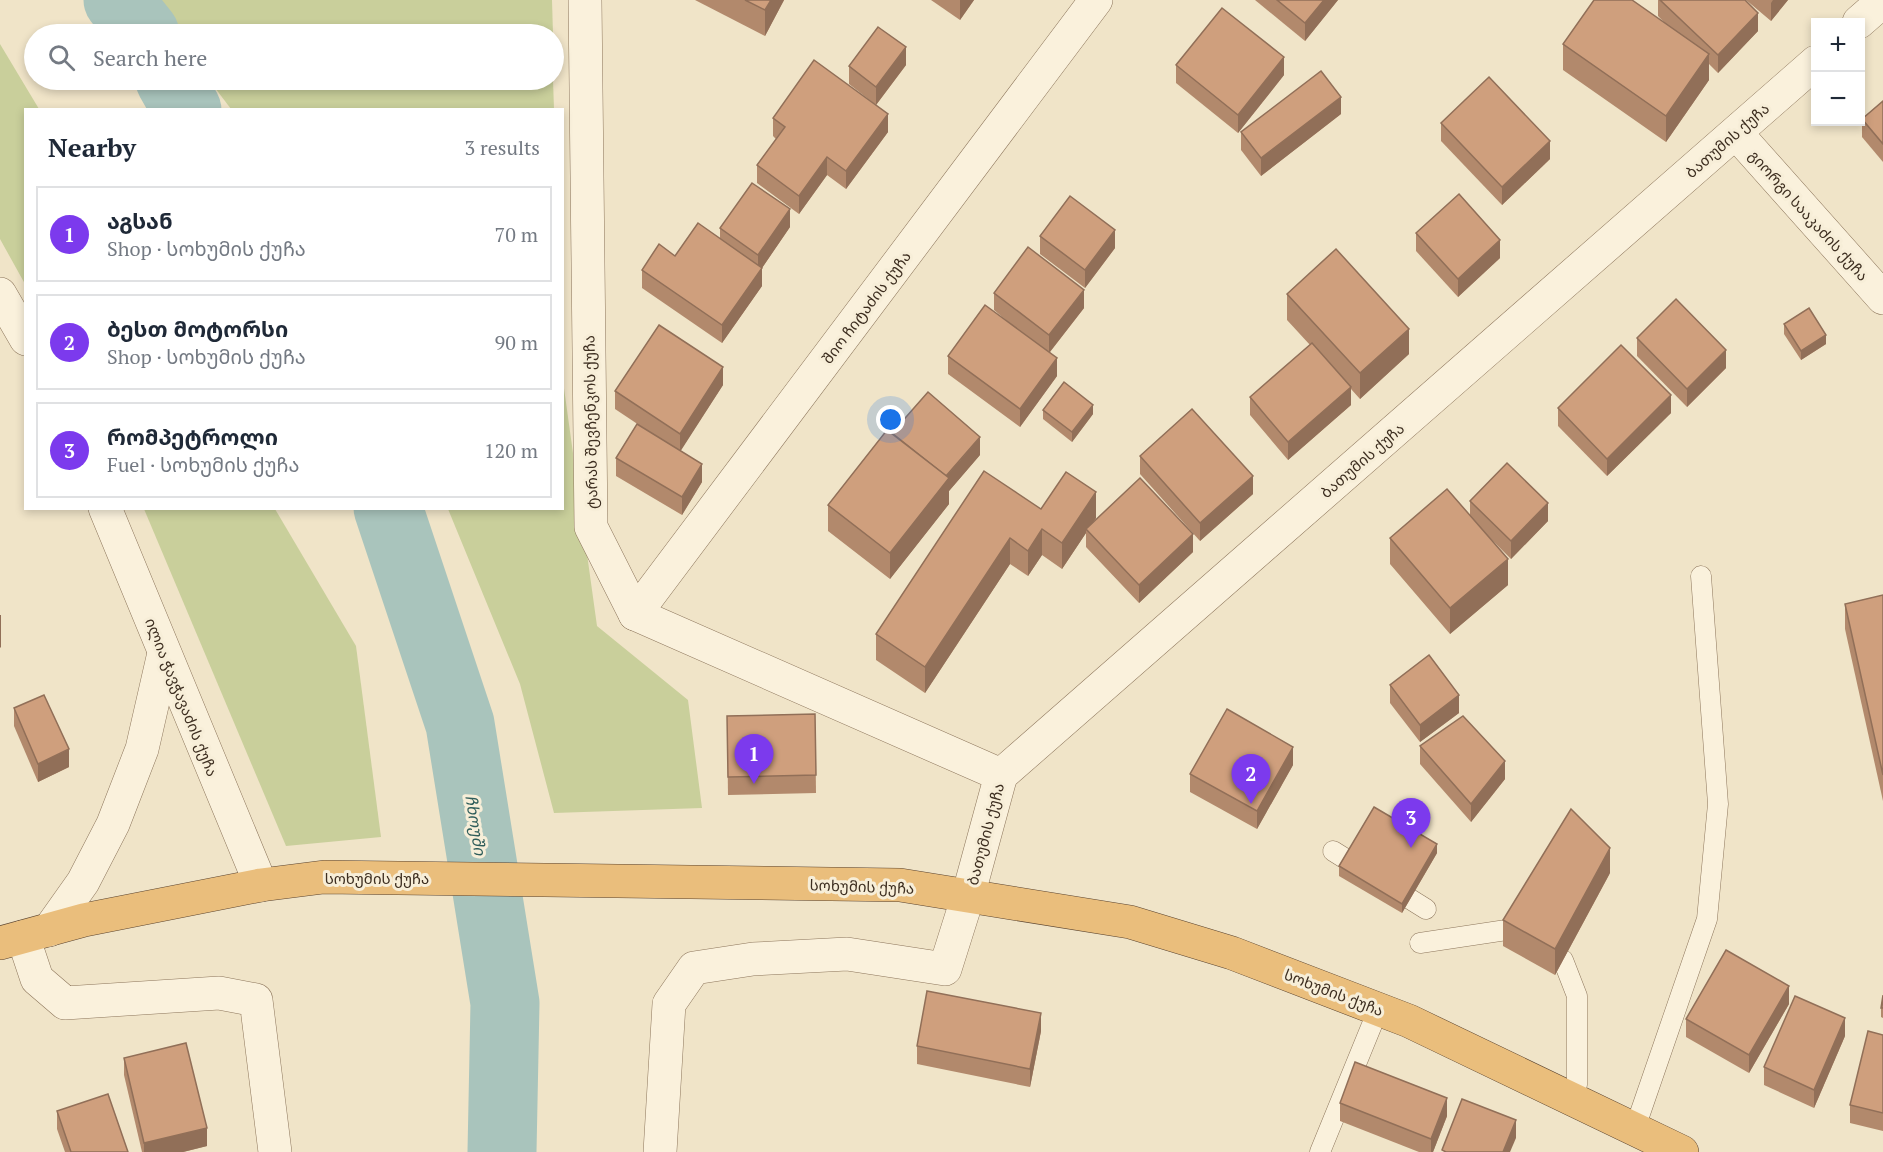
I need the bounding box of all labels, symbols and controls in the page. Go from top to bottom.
map controls [1811,18,1865,126]
button: + [1811,18,1865,72]
search box [24,24,564,90]
icon: search [45,41,78,74]
text: Search here [93,43,207,72]
button: − [1811,72,1865,126]
street label: ბათუმის ქუჩა [1681,98,1773,182]
text: Nearby [48,130,136,164]
text: 3 results [465,134,540,161]
street label: გიორგი სააკაძის ქუჩა [1745,145,1873,285]
text: აგსან [107,206,173,235]
text: 1 [64,221,75,248]
text: 70 m [495,221,538,248]
text: Shop · სოხუმის ქუჩა [107,235,306,262]
street label: შიო ჩიტაძის ქუჩა [817,247,915,367]
text: ბესთ მოტორსი [107,314,288,343]
text: 2 [64,329,75,356]
text: 90 m [495,329,538,356]
street label: ტარას შევჩენკოს ქუჩა [578,335,602,509]
text: Shop · სოხუმის ქუჩა [107,343,306,370]
your location [876,405,905,434]
street label: ბათუმის ქუჩა [1316,418,1408,502]
text: რომპეტროლი [107,422,278,451]
text: 3 [64,437,75,464]
text: 120 m [484,437,538,464]
text: Fuel · სოხუმის ქუჩა [107,451,299,478]
street label: ილია ჭავჭავაძის ქუჩა [141,615,223,779]
pin: 1 [734,734,774,784]
pin: 2 [1232,754,1270,804]
street label: ბათუმის ქუჩა [962,781,1008,887]
water label: ჩხოუში [460,793,492,857]
pin: 3 [1392,798,1430,848]
street label: სოხუმის ქუჩა [325,868,429,888]
street label: სოხუმის ქუჩა [809,874,915,898]
street label: სოხუმის ქუჩა [1282,964,1386,1020]

